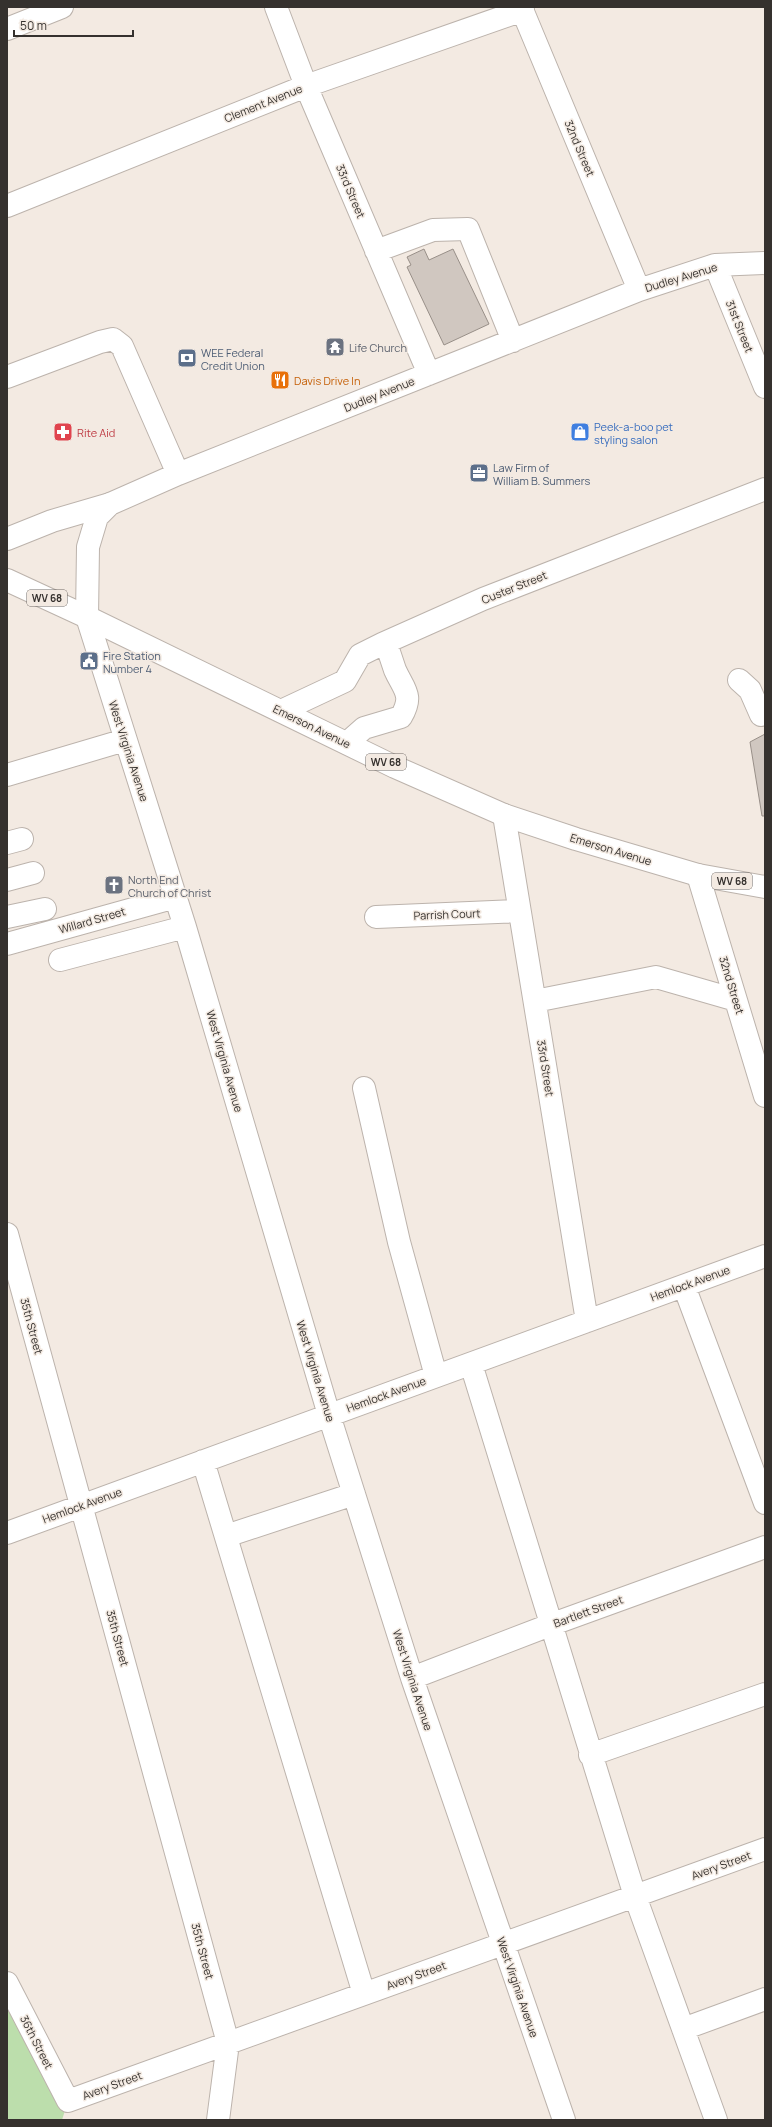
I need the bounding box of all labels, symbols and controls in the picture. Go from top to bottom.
scale bar [14,12,133,38]
text: 50 m [20,17,47,34]
street label: Clement Avenue [222,80,305,126]
street label: 32nd Street [561,118,599,178]
street label: 33rd Street [333,162,369,220]
street label: Dudley Avenue [643,259,720,295]
street label: 31st Street [723,298,757,354]
temple icon: Life Church [324,336,346,358]
place label: Life Church [349,340,407,355]
place label: WEE Federal Credit Union [201,345,265,373]
bank icon: WEE Federal Credit Union [176,347,198,369]
restaurant icon: Davis Drive In [269,369,291,391]
place label: Davis Drive In [294,373,360,388]
street label: Dudley Avenue [341,373,417,415]
place label: Peek-a-boo pet styling salon [594,419,673,447]
pharmacy icon: Rite Aid [52,421,74,443]
shop icon: Peek-a-boo pet styling salon [569,421,591,443]
place label: Rite Aid [77,425,115,440]
place label: Law Firm of William B. Summers [493,460,590,488]
office icon: Law Firm of William B. Summers [468,462,490,484]
street label: Custer Street [479,567,549,607]
road number: WV 68 [27,590,67,606]
place label: Fire Station Number 4 [103,648,161,676]
public building icon: Fire Station Number 4 [78,650,100,672]
street label: West Virginia Avenue [106,699,153,804]
street label: Emerson Avenue [271,701,354,751]
road number: WV 68 [366,754,406,770]
street label: Emerson Avenue [568,829,654,869]
place label: North End Church of Christ [128,872,211,900]
road number: WV 68 [712,873,752,889]
church icon: North End Church of Christ [103,874,125,896]
street label: Willard Street [57,903,127,937]
street label: Parrish Court [413,905,481,923]
street label: 32nd Street [716,954,748,1016]
street label: West Virginia Avenue [203,1008,247,1114]
street label: 33rd Street [534,1039,558,1097]
street label: Hemlock Avenue [648,1261,732,1304]
street label: 35th Street [17,1296,47,1356]
street label: West Virginia Avenue [293,1318,339,1424]
street label: Hemlock Avenue [344,1372,428,1415]
street label: Hemlock Avenue [40,1483,124,1526]
street label: Bartlett Street [551,1591,625,1631]
street label: 35th Street [103,1608,133,1668]
street label: West Virginia Avenue [390,1628,437,1733]
street label: Avery Street [689,1847,753,1883]
street label: 35th Street [188,1921,218,1981]
street label: West Virginia Avenue [494,1935,542,2040]
street label: Avery Street [384,1957,448,1993]
street label: 36th Street [17,2013,57,2071]
street label: Avery Street [80,2067,144,2103]

